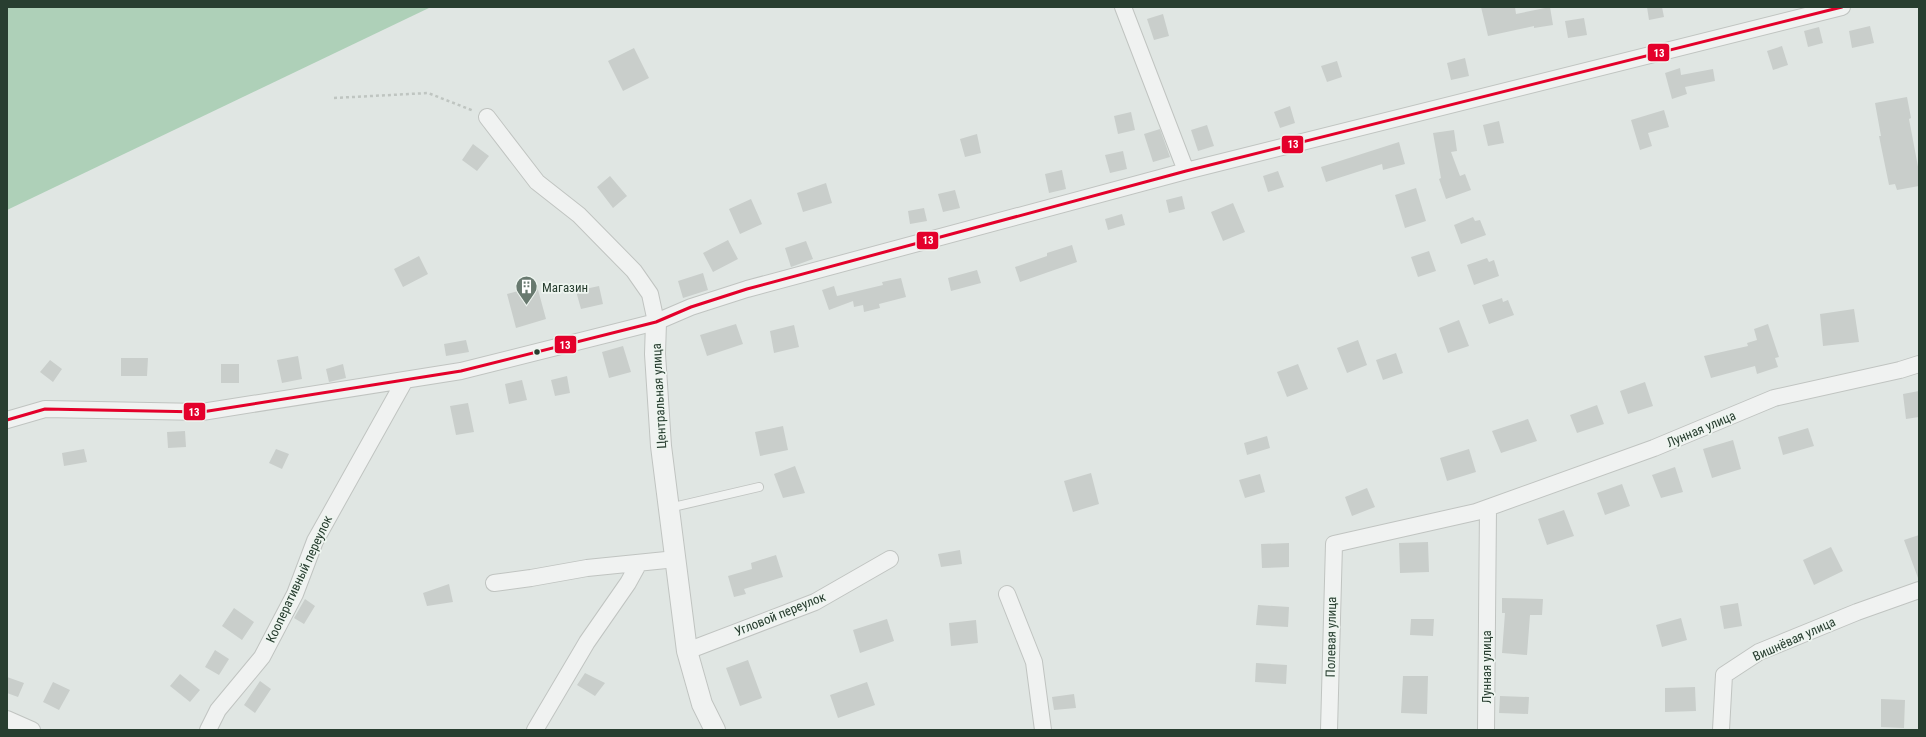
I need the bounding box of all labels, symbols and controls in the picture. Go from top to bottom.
line badge: 13 [1647,43,1670,62]
text: 13 [1653,47,1665,60]
line badge: 13 [1281,135,1304,154]
text: 13 [1287,138,1299,151]
line badge: 13 [916,231,939,250]
text: 13 [922,234,934,247]
building icon: Магазин [513,274,539,307]
place label: Магазин [542,280,588,295]
line badge: 13 [554,335,577,354]
text: 13 [559,339,571,352]
street label: Центральная улица [649,343,669,449]
unlabelled marker [532,347,542,357]
line badge: 13 [183,402,206,421]
text: 13 [188,406,200,419]
street label: Лунная улица [1664,408,1738,450]
street label: Кооперативный переулок [263,512,335,645]
street label: Угловой переулок [732,589,828,639]
street label: Полевая улица [1323,597,1339,677]
street label: Вишнёвая улица [1750,614,1838,664]
street label: Лунная улица [1479,630,1494,704]

